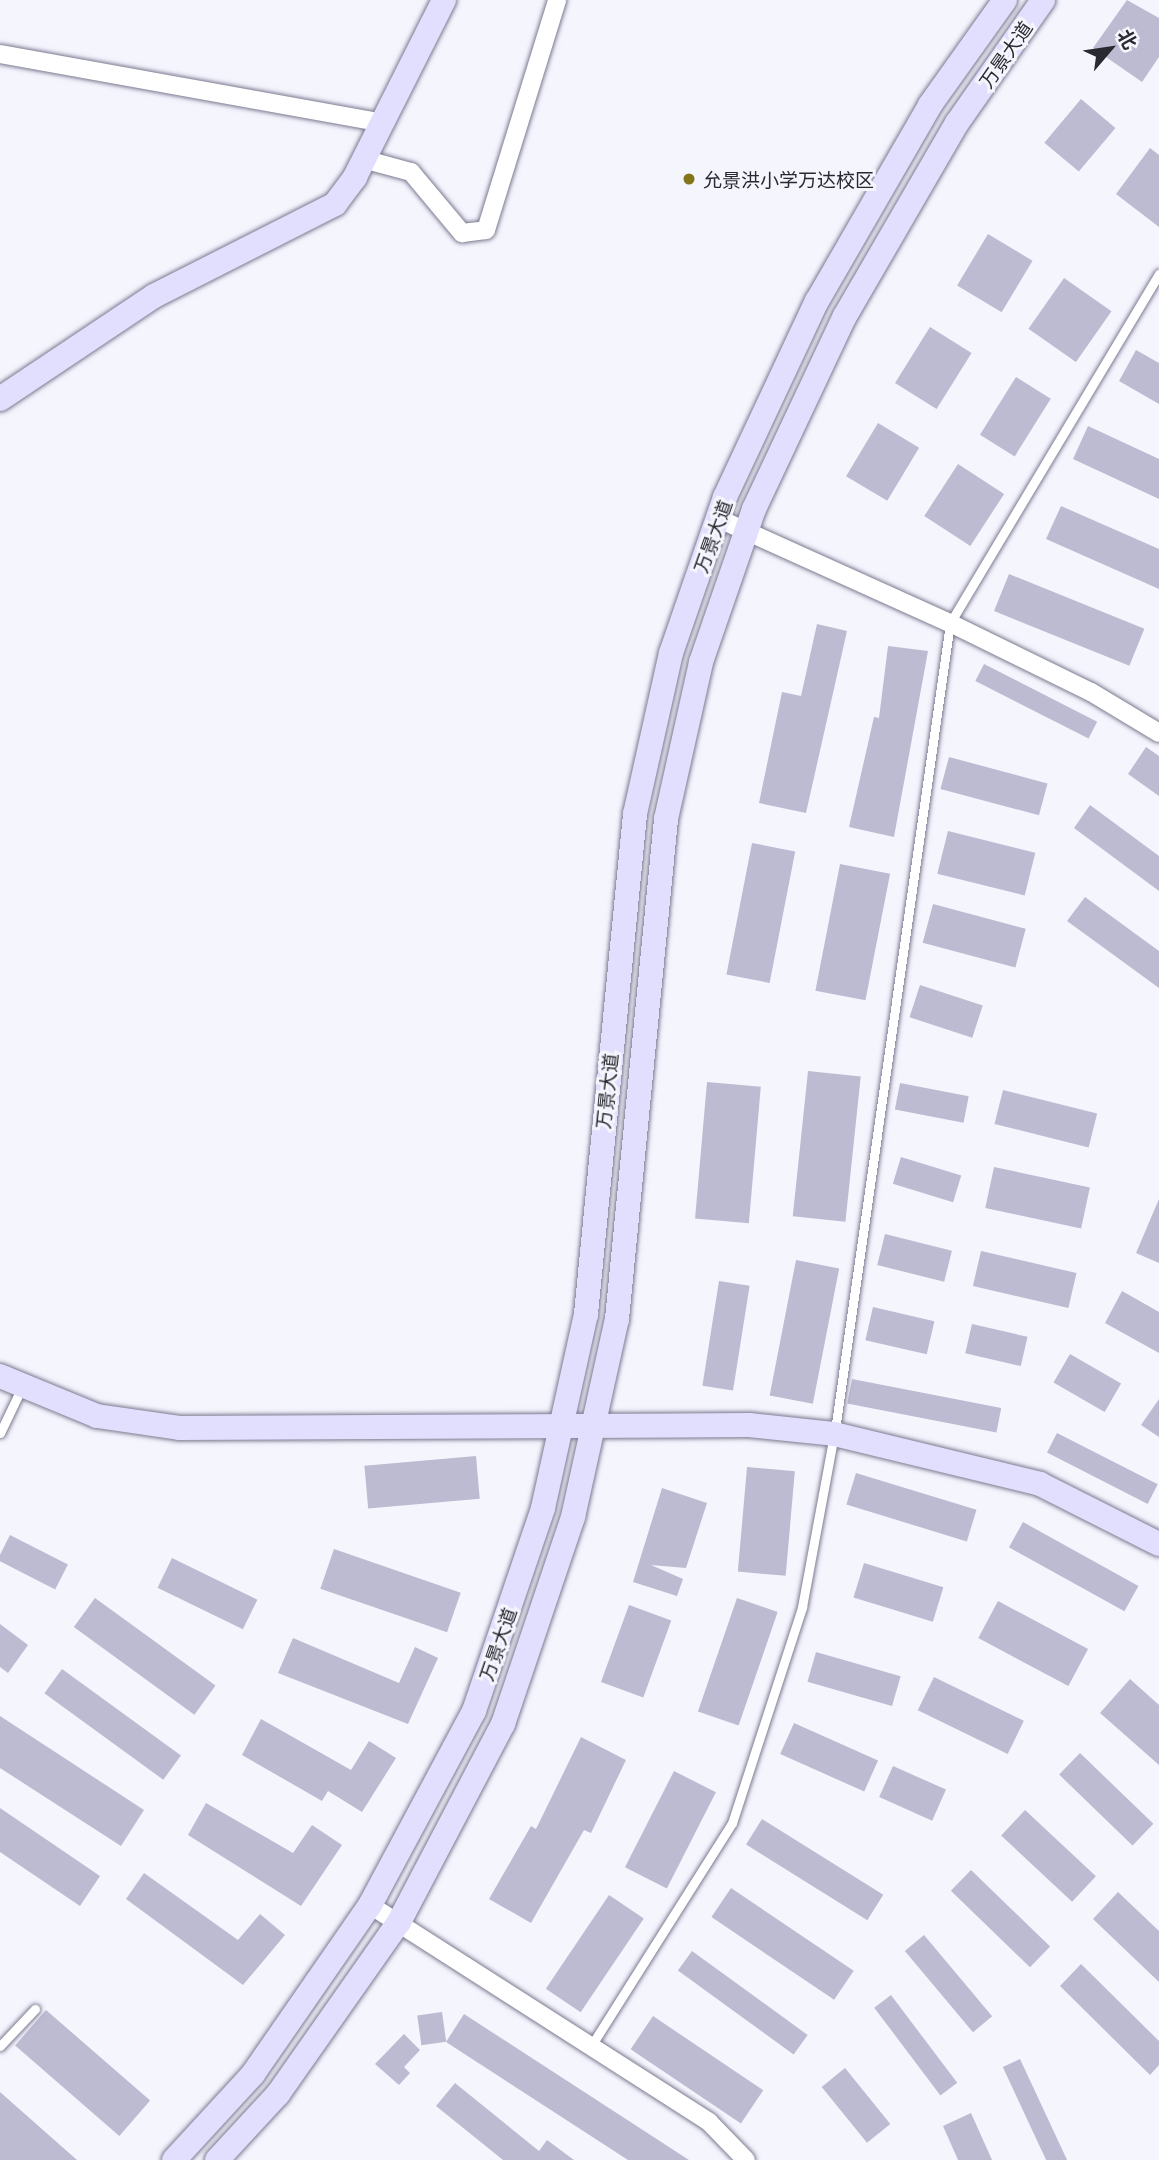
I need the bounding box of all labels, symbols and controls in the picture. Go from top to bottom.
north arrow [1075,14,1145,84]
street label: 万景大道 [974,16,1036,92]
text: 北 [1112,24,1145,53]
place label: 允景洪小学万达校区 [703,168,874,190]
marker: 允景洪小学万达校区 [681,171,697,187]
street label: 万景大道 [688,496,736,576]
street label: 万景大道 [591,1052,621,1130]
street label: 万景大道 [474,1604,520,1684]

